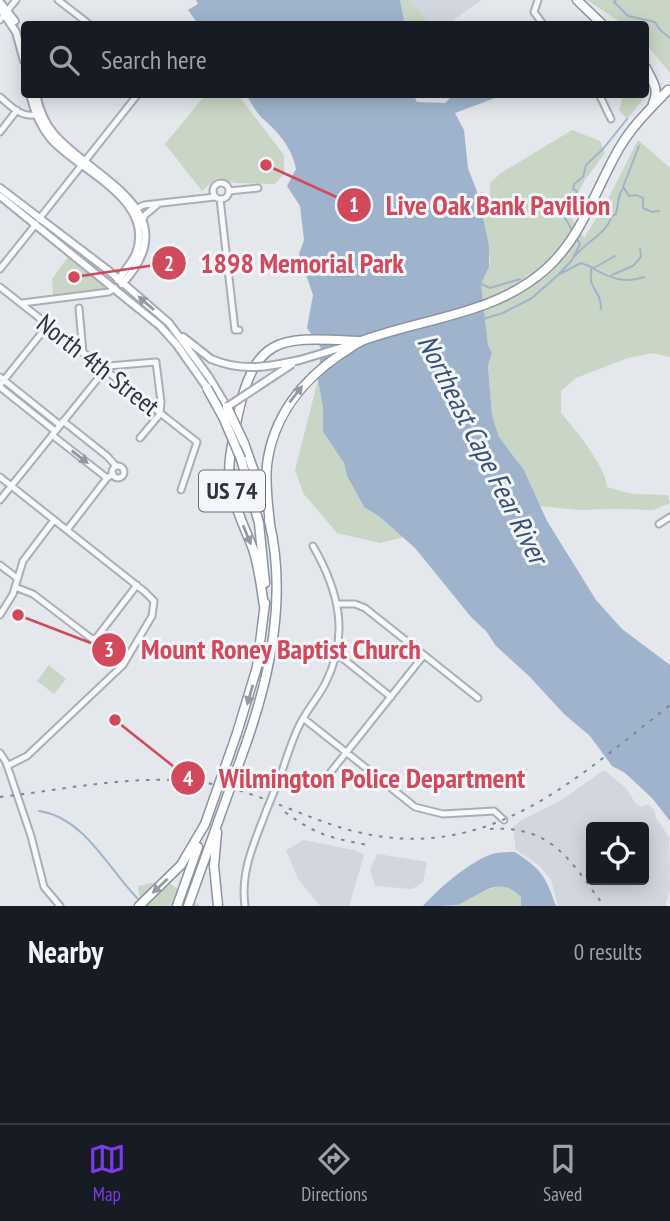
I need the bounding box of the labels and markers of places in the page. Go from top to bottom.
callout: Live Oak Bank Pavilion [336,181,626,230]
callout: 1898 Memorial Park [152,239,418,288]
callout: Mount Roney Baptist Church [91,625,435,674]
callout: Wilmington Police Department [170,754,540,803]

